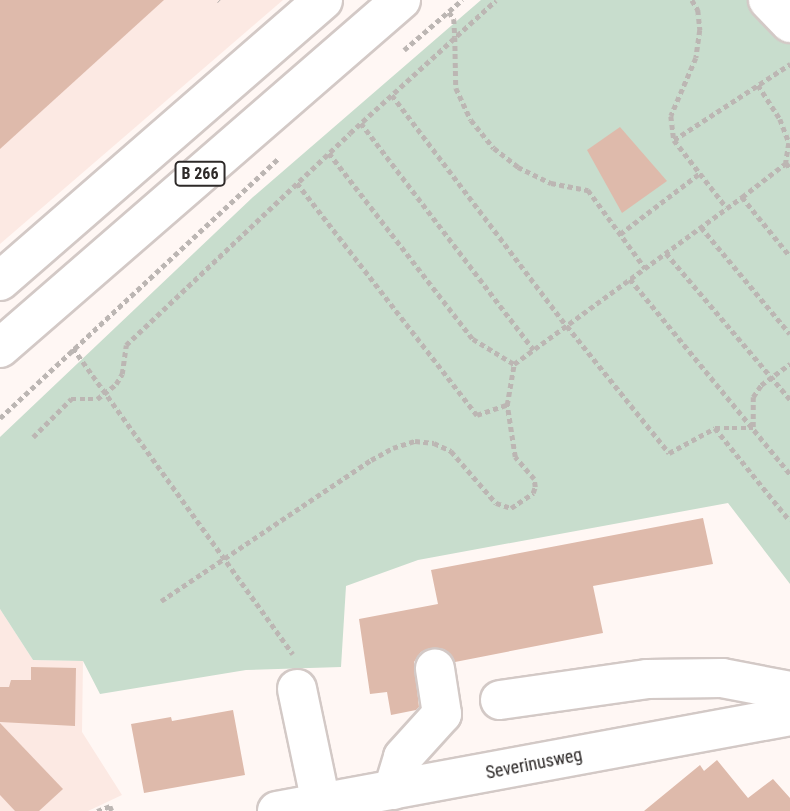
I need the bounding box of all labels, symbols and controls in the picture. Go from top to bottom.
road number: B 266 [174,162,226,186]
street label: Severinusweg [484,744,584,784]

